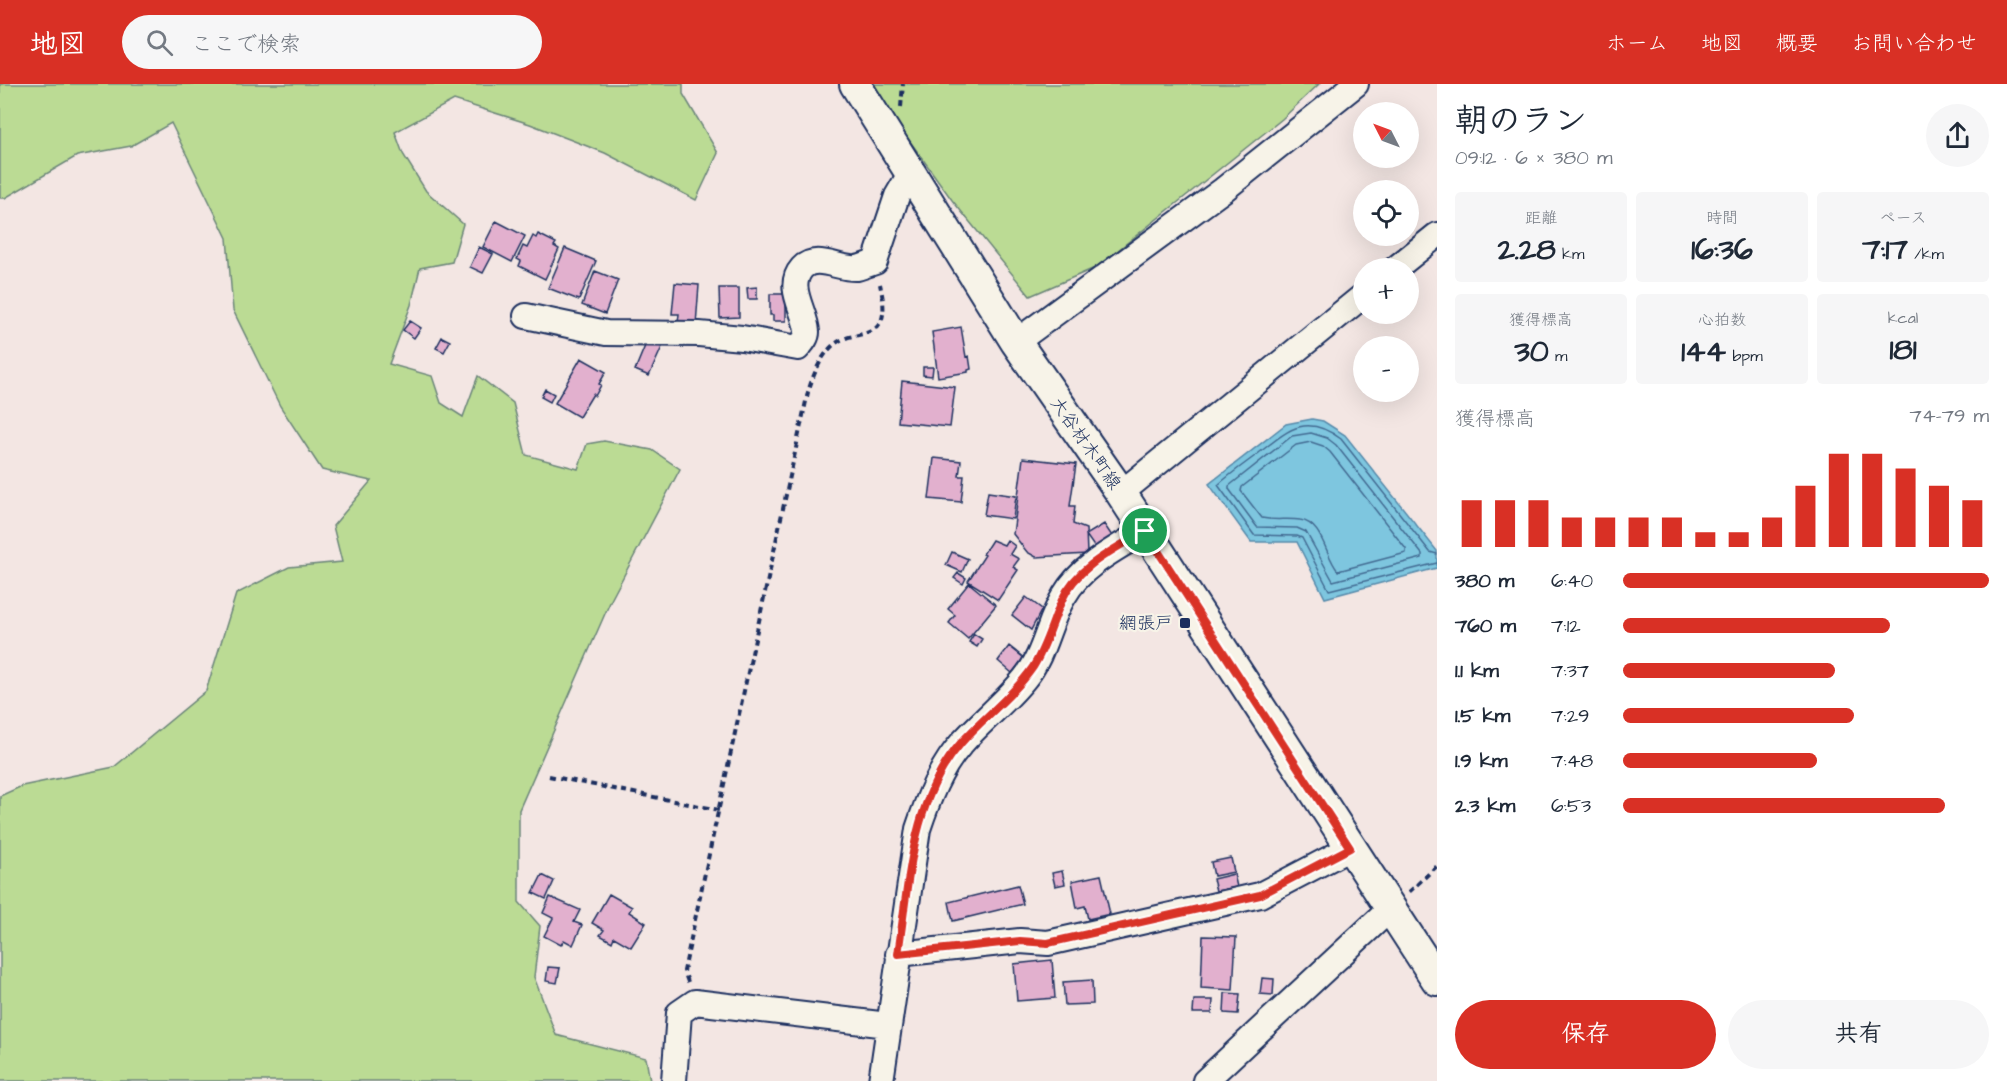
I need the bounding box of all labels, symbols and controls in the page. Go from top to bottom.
search box [122,15,542,69]
text: 地図 [30,25,86,64]
icon: search [143,26,176,59]
text: ここで検索 [191,29,301,60]
text: ホーム [1606,29,1668,58]
text: 地図 [1701,29,1743,58]
text: 概要 [1776,29,1818,58]
text: お問い合わせ [1851,29,1977,58]
text: 朝のラン [1455,98,1587,144]
north arrow [1353,102,1419,168]
map controls [1353,102,1419,402]
button: share [1926,104,1989,167]
text: 09:12 · 6 × 380 m [1455,144,1612,172]
button: locate [1353,180,1419,246]
text: 距離 [1525,207,1557,229]
text: 時間 [1706,207,1738,229]
text: ペース [1879,207,1927,229]
text: 2.28 [1498,229,1556,271]
text: 16:36 [1691,229,1753,271]
text: 7:17 [1862,229,1908,271]
text: km [1556,243,1584,265]
text: /km [1908,243,1944,265]
button: + [1353,258,1419,324]
text: kcal [1888,307,1918,329]
text: 獲得標高 [1509,309,1573,331]
text: 心拍数 [1698,309,1746,331]
text: 181 [1889,329,1917,371]
text: 30 [1514,331,1549,373]
text: 144 [1681,331,1726,373]
button: − [1353,336,1419,402]
text: m [1549,345,1568,367]
text: bpm [1726,345,1763,367]
street label: 大谷材木町線 [1044,392,1127,495]
text: 74–79 m [1910,402,1989,430]
text: 獲得標高 [1455,405,1535,433]
pin [1119,505,1170,556]
icon: arrive [1128,514,1161,547]
text: 380 m [1455,567,1514,595]
text: 6:40 [1551,567,1593,595]
place label: 網張戸 [1119,611,1173,636]
text: 760 m [1455,612,1516,640]
text: 7:12 [1551,612,1581,640]
marker: 網張戸 [1178,616,1192,630]
text: 1.1 km [1455,657,1499,685]
text: 7:37 [1551,657,1589,685]
text: 1.5 km [1455,702,1510,730]
text: 7:29 [1551,702,1589,730]
text: 1.9 km [1455,747,1508,775]
text: 7:48 [1551,747,1593,775]
text: 2.3 km [1455,792,1515,820]
text: 6:53 [1551,792,1591,820]
button: 保存 [1455,1000,1716,1069]
button: 共有 [1728,1000,1989,1069]

